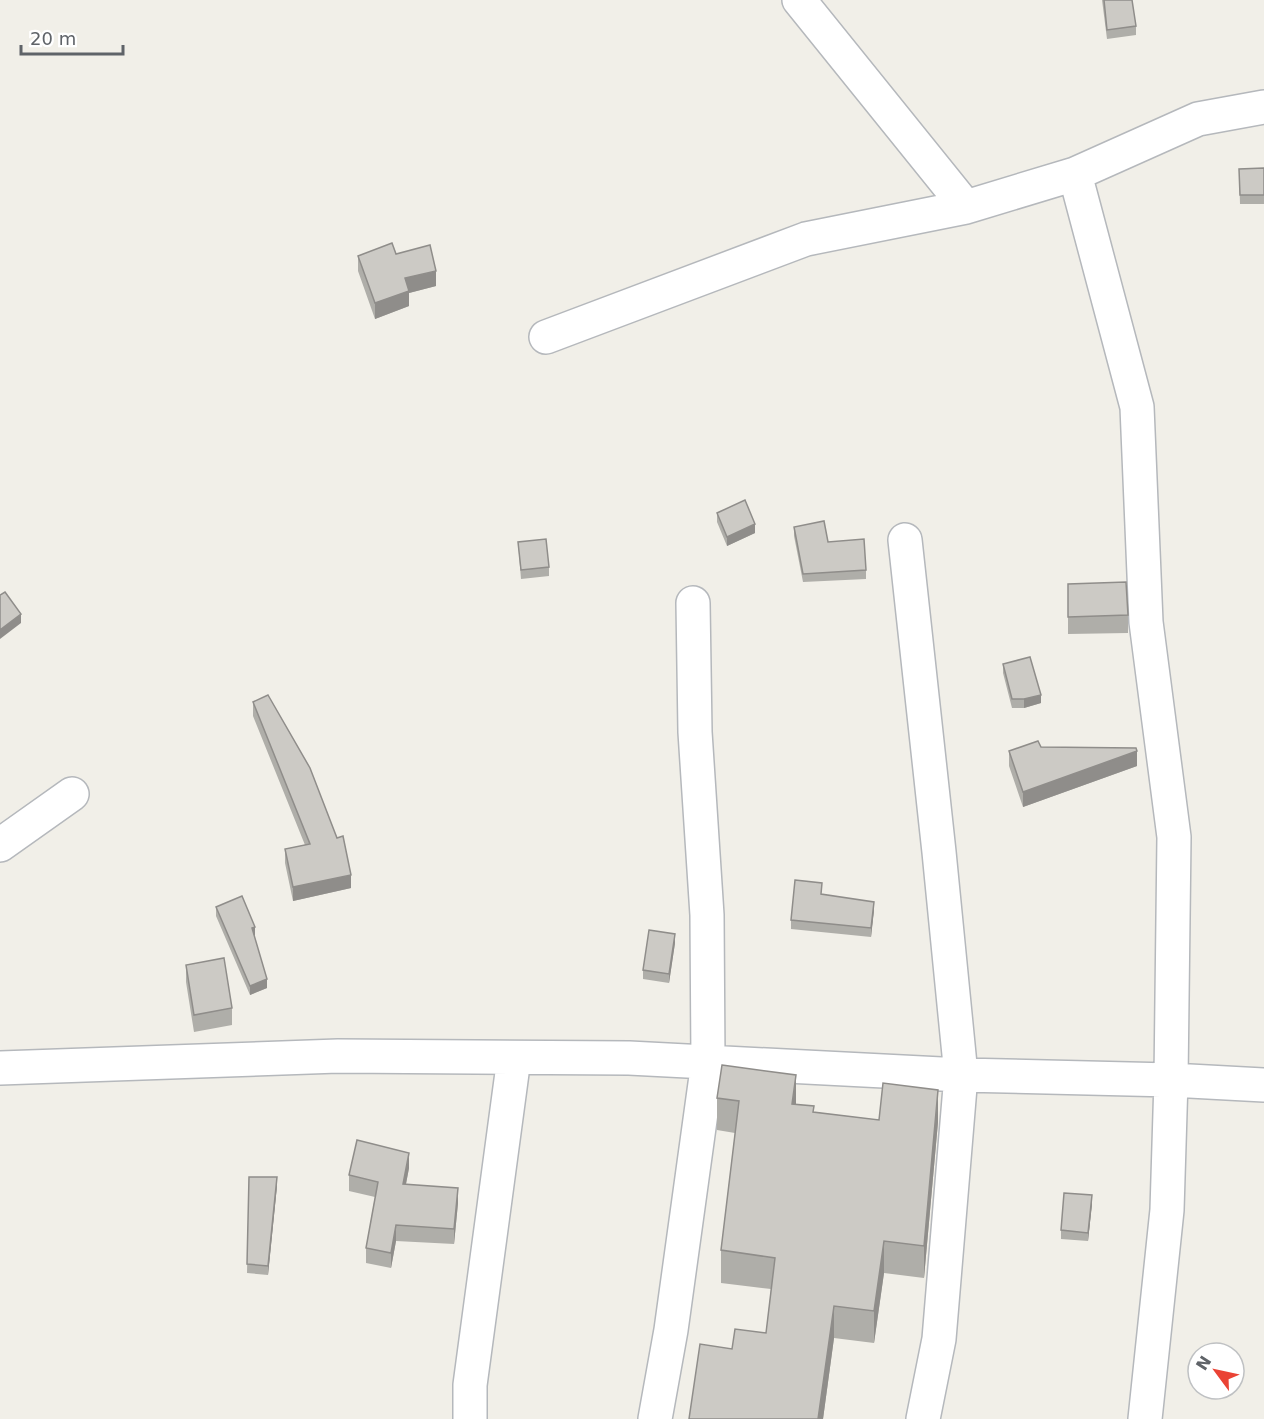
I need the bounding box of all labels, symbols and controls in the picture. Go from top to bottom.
scale bar [21,18,123,56]
text: 20 m [30,28,76,49]
north arrow [1186,1341,1246,1401]
text: N [1192,1352,1215,1374]

